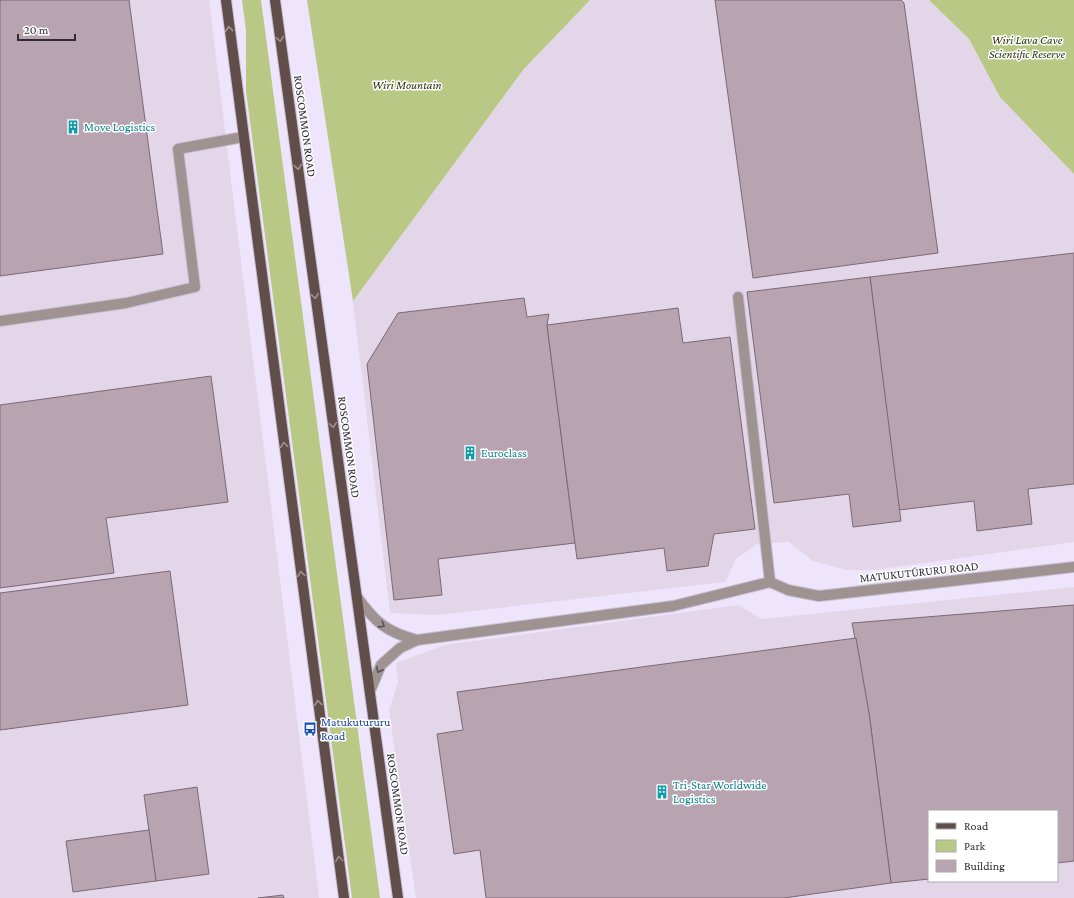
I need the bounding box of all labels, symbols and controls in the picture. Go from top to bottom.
scale bar [18,16,75,42]
text: 20 m [24,23,49,37]
one-way arrow [225,26,234,32]
park label: Wiri Lava Cave Scientific Reserve [989,33,1065,61]
one-way arrow [275,36,284,42]
street label: ROSCOMMON ROAD [291,74,319,178]
park label: Wiri Mountain [372,78,442,92]
building icon: Move Logistics [65,119,81,135]
place label: Move Logistics [84,120,156,134]
one-way arrow [293,164,302,171]
one-way arrow [311,293,320,299]
street label: ROSCOMMON ROAD [335,395,363,499]
one-way arrow [328,422,337,428]
one-way arrow [280,442,289,448]
building icon: Euroclass [462,445,478,461]
place label: Euroclass [481,446,527,460]
street label: MATUKUTŪRURU ROAD [859,559,979,585]
one-way arrow [297,571,306,577]
one-way arrow [378,620,385,628]
one-way arrow [376,666,384,674]
one-way arrow [314,700,323,706]
place label: Matukutururu Road [321,715,391,743]
bus stop icon: Matukutururu Road [302,721,318,737]
street label: ROSCOMMON ROAD [384,752,412,856]
place label: Tri-Star Worldwide Logistics [673,778,767,806]
building icon: Tri-Star Worldwide Logistics [654,784,670,800]
legend [928,810,1058,882]
text: Road [964,819,989,833]
text: Park [964,839,986,853]
one-way arrow [335,856,344,862]
text: Building [964,859,1005,873]

